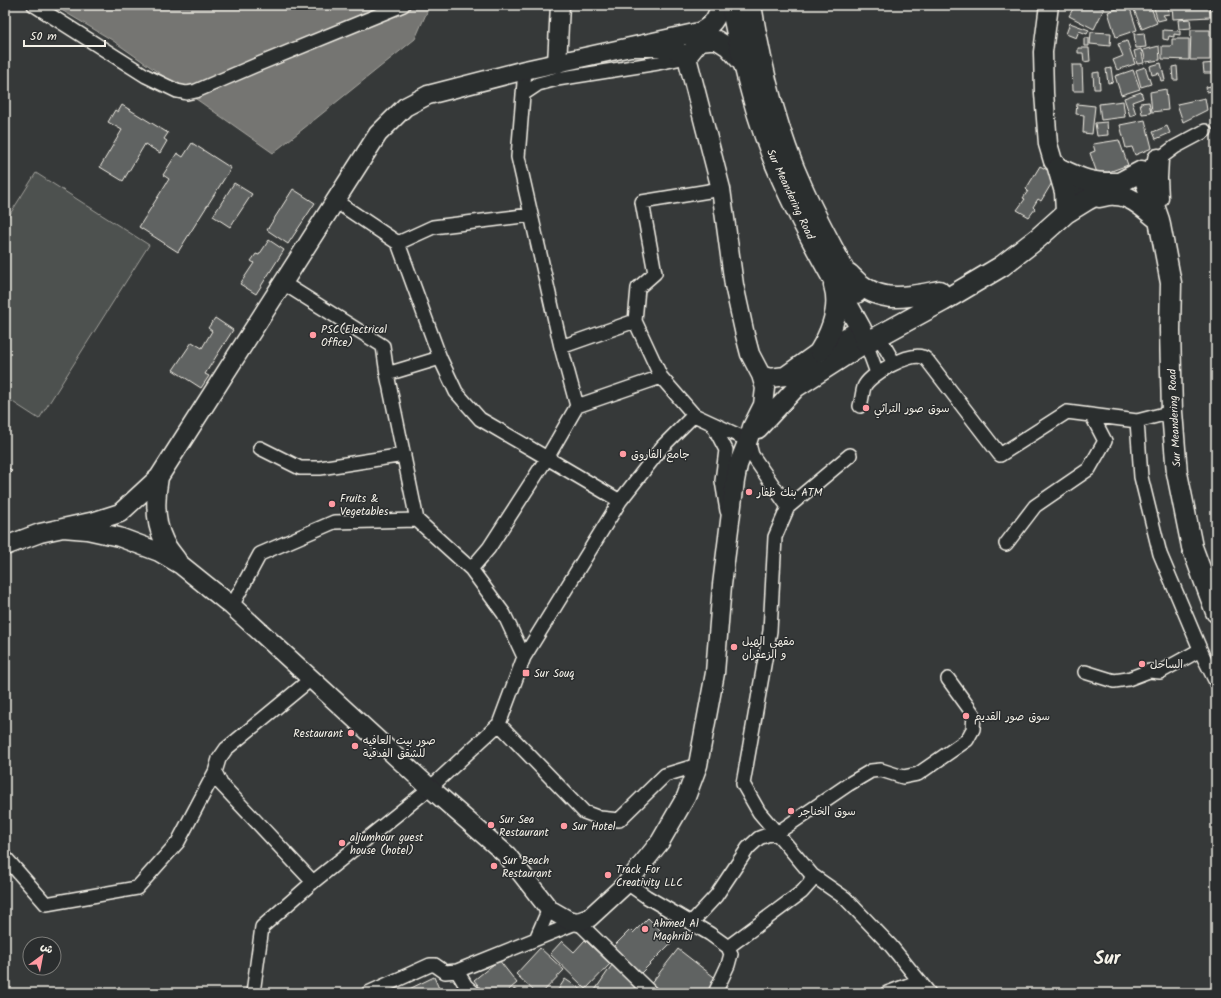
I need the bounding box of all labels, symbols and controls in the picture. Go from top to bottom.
scale bar [24,22,105,48]
text: 50 m [30,27,57,46]
street label: Sur Meandering Road [761,146,819,243]
place label: PSC(Electrical Office) [321,321,387,352]
marker: PSC(Electrical Office) [308,330,318,340]
street label: Sur Meandering Road [1163,368,1187,467]
place label: سوق صور التراثي [874,400,950,419]
marker: سوق صور التراثي [861,403,871,413]
place label: جامع الفاروق [631,446,690,464]
marker: جامع الفاروق [618,449,628,459]
place label: بنك ظفار ATM [756,484,823,502]
marker: بنك ظفار ATM [744,487,754,497]
place label: Fruits & Vegetables [340,490,389,521]
marker: Fruits & Vegetables [327,499,337,509]
place label: مقهى الهيل و الزعفران [742,633,795,664]
marker: مقهى الهيل و الزعفران [729,642,739,652]
place label: الساحل [1150,656,1183,674]
marker: الساحل [1137,659,1147,669]
place label: Sur Souq [534,665,575,683]
marker: Sur Souq [521,668,531,678]
place label: سوق صور القديم [974,708,1050,726]
marker: سوق صور القديم [961,711,971,721]
place label: Restaurant [293,725,344,743]
marker: Restaurant [346,728,356,738]
place label: صور بيت العافيه للشقق الفدقية [363,732,436,763]
marker: صور بيت العافيه للشقق الفدقية [350,741,360,751]
place label: سوق الخناجر [798,803,856,821]
marker: سوق الخناجر [786,806,796,816]
place label: Sur Sea Restaurant [499,811,549,842]
place label: Sur Hotel [572,818,616,836]
marker: Sur Sea Restaurant [486,820,496,830]
marker: Sur Hotel [559,821,569,831]
place label: aljumhour guest house (hotel) [350,829,424,860]
marker: aljumhour guest house (hotel) [337,838,347,848]
place label: Sur Beach Restaurant [502,852,552,883]
marker: Sur Beach Restaurant [489,861,499,871]
place label: Track For Creativity LLC [616,861,683,892]
marker: Track For Creativity LLC [603,870,613,880]
place label: Ahmed Al Maghribi [653,915,699,946]
marker: Ahmed Al Maghribi [640,924,650,934]
north arrow [22,936,62,976]
text: ش [37,938,57,959]
district label: Sur [1094,944,1121,974]

